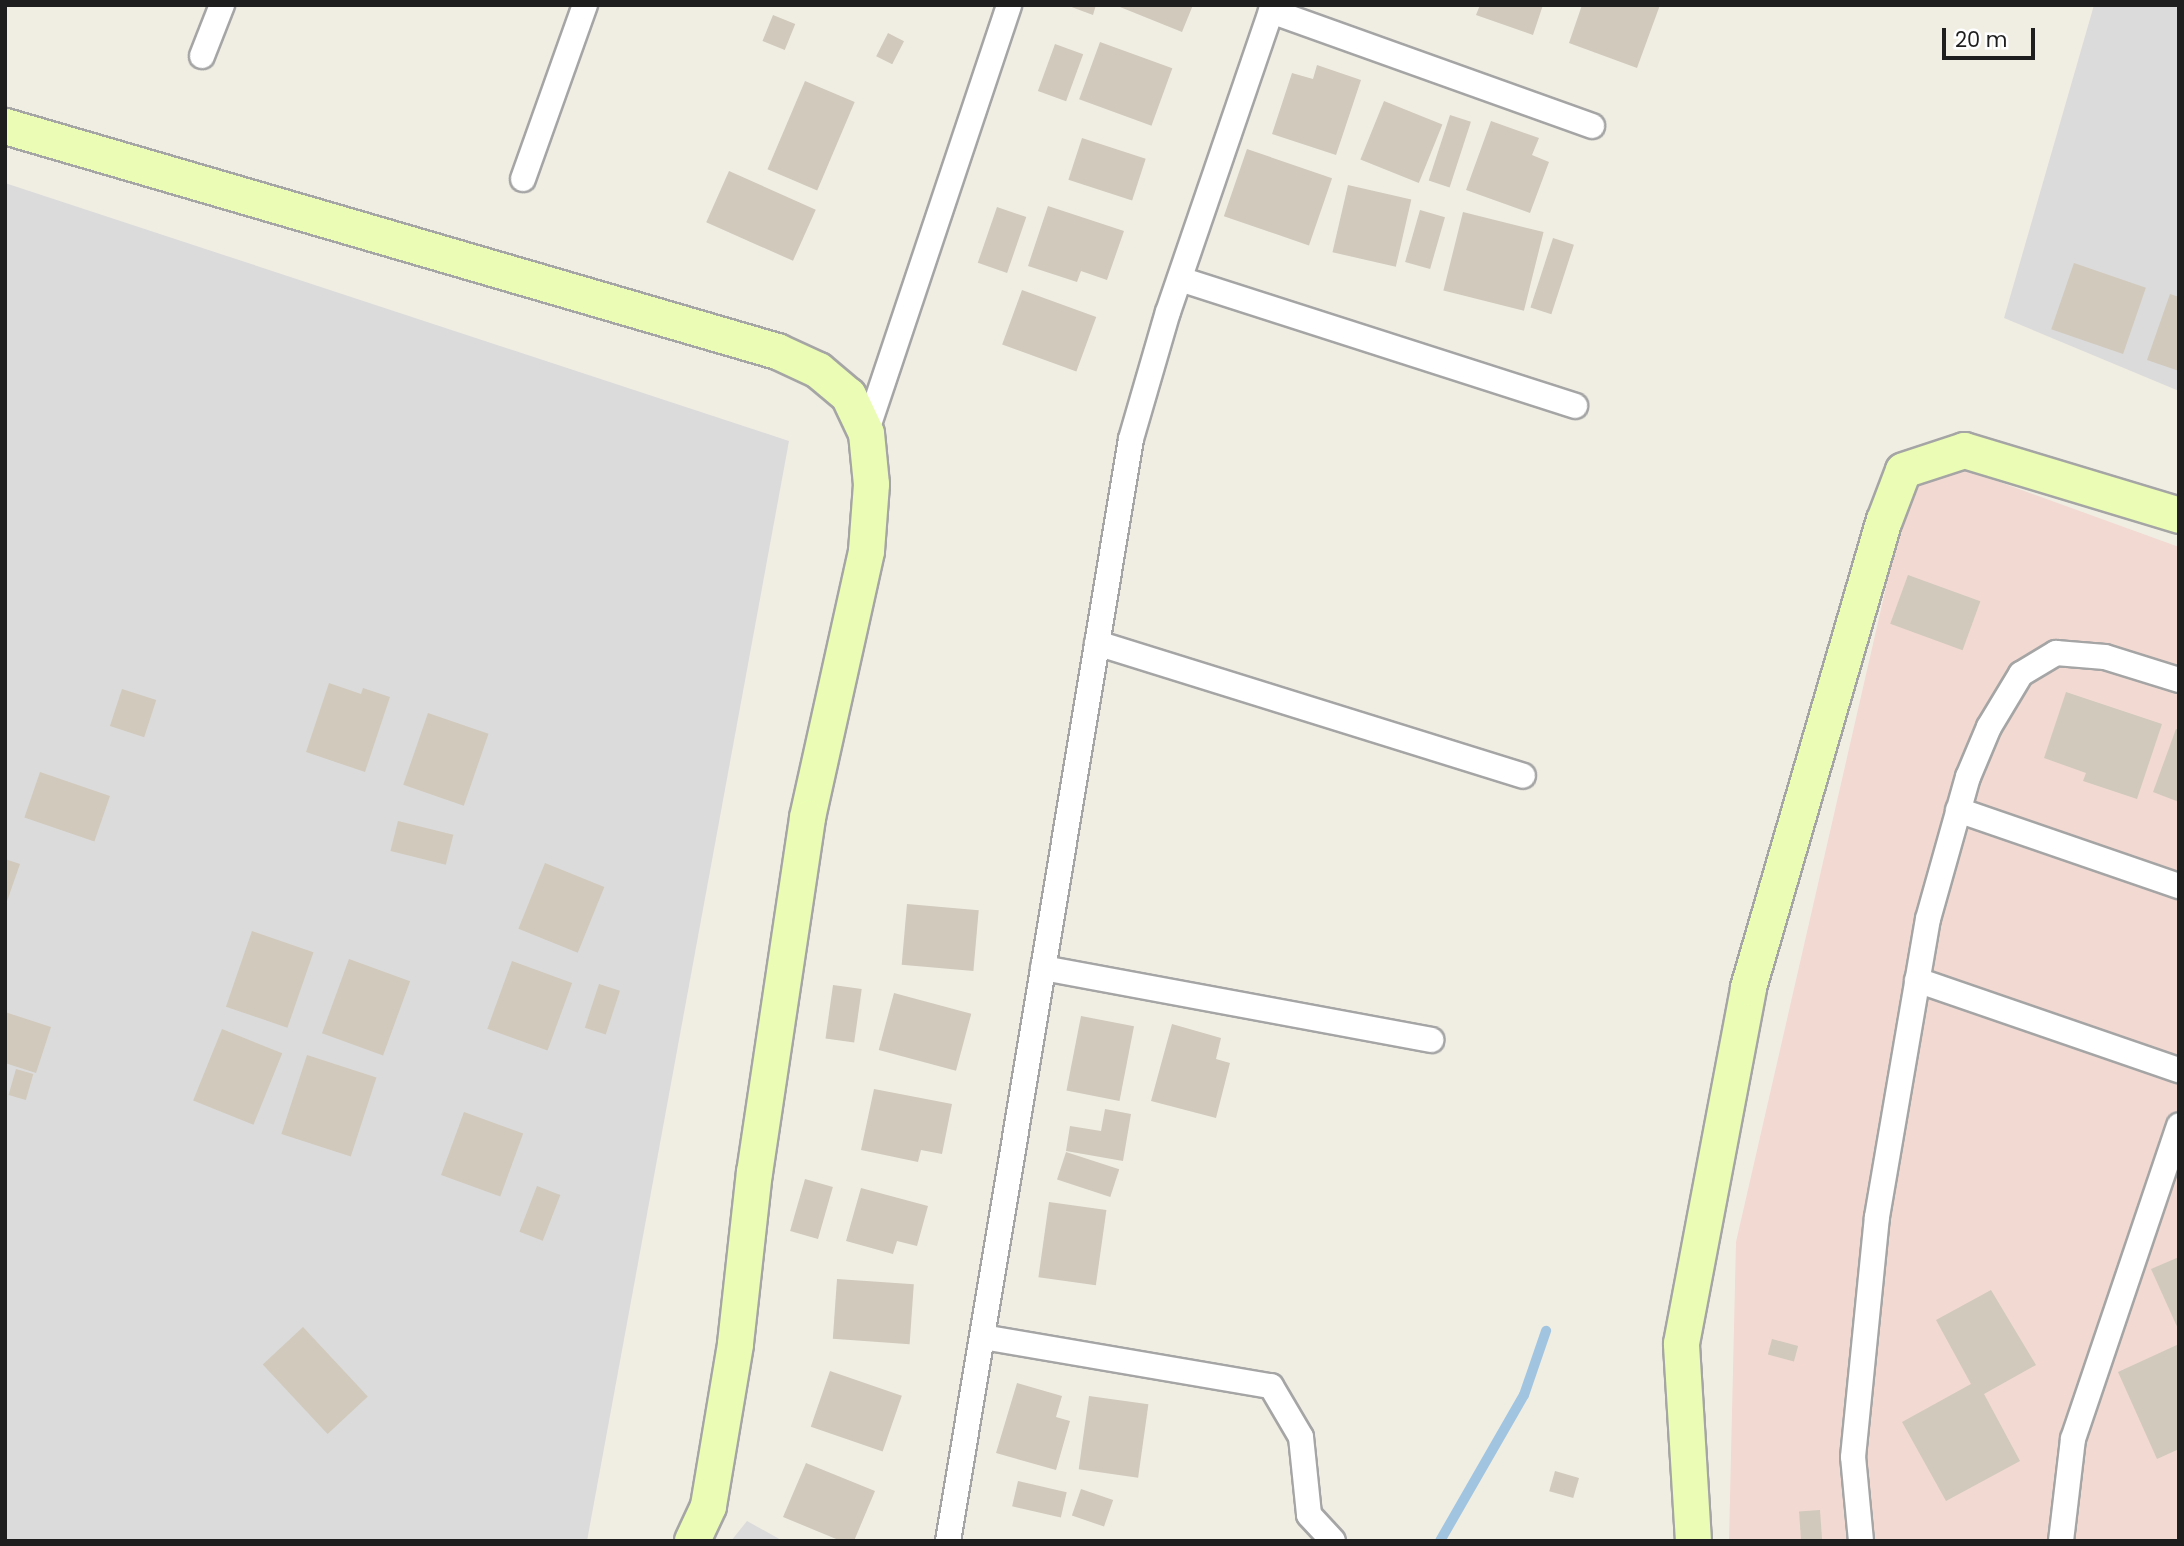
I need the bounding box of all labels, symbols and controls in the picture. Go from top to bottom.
scale bar [1946,14,2039,58]
text: 20 m [1955,25,2008,54]

